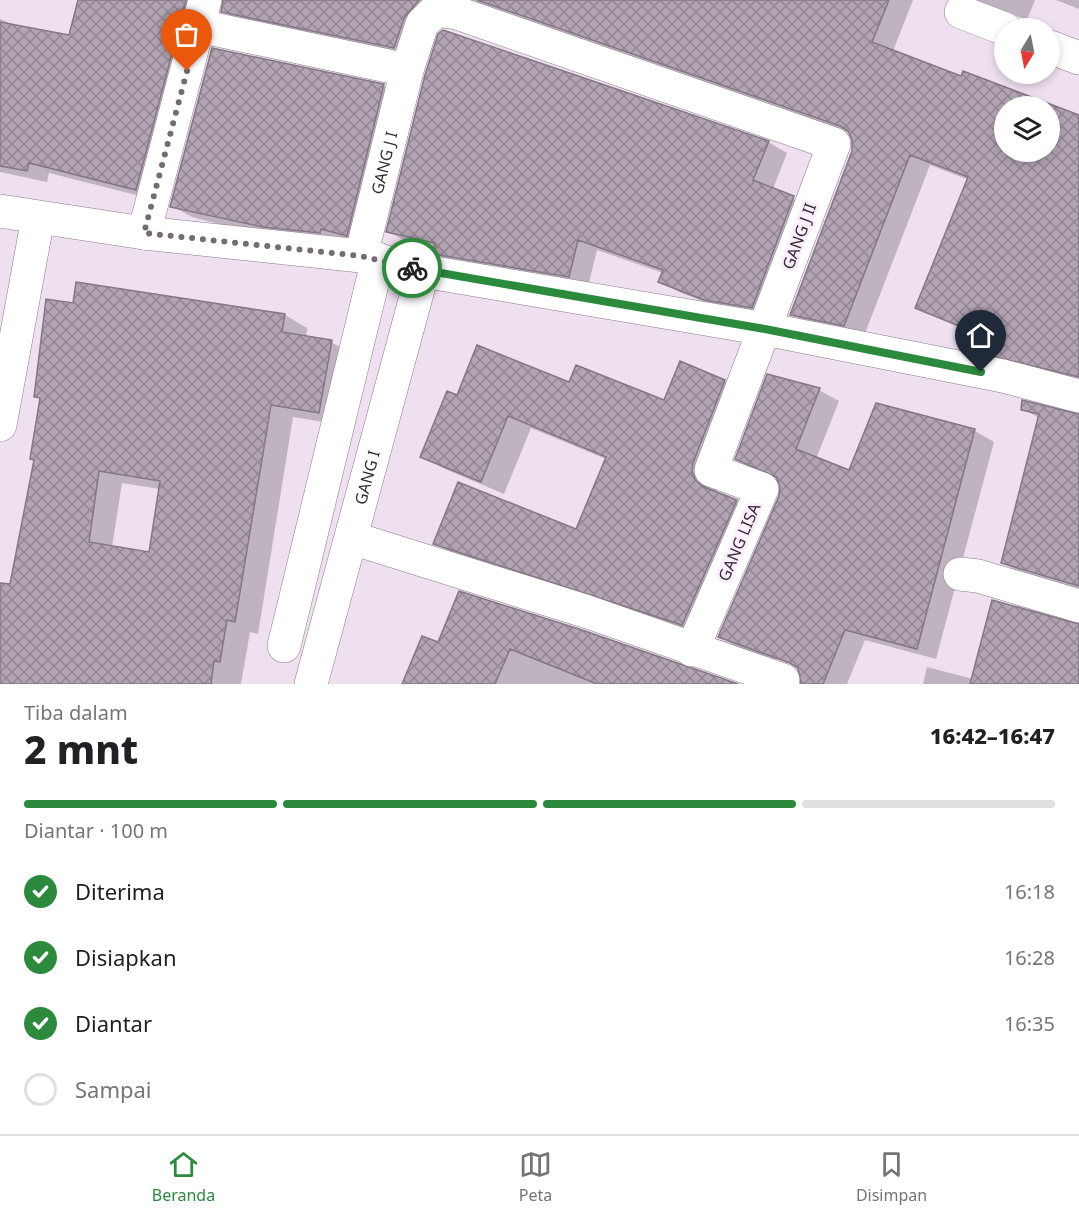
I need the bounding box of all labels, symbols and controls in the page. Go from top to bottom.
pin [161,9,212,71]
icon: bag [170,18,203,51]
north arrow [994,18,1060,84]
map controls [994,18,1060,162]
button: layers [994,96,1060,162]
street label: GANG J I [366,129,402,196]
street label: GANG J II [777,200,821,272]
courier [382,238,442,298]
icon: bike [396,252,429,285]
pin [955,310,1006,372]
icon: home [964,319,997,352]
street label: GANG I [349,448,385,507]
street label: GANG LISA [713,499,766,584]
text: Tiba dalam [24,699,128,726]
text: 16:42–16:47 [930,720,1055,750]
text: 2 mnt [24,722,138,775]
text: Diantar · 100 m [24,817,168,844]
icon: check [24,875,57,908]
text: Diterima [75,876,165,906]
text: 16:18 [1004,878,1055,905]
icon: check [24,941,57,974]
text: Disiapkan [75,942,177,972]
text: 16:28 [1004,944,1055,971]
icon: check [24,1007,57,1040]
text: Diantar [75,1008,152,1038]
text: 16:35 [1004,1010,1055,1037]
text: Sampai [75,1074,152,1104]
tab: Beranda [152,1148,215,1206]
tab: Peta [519,1148,552,1206]
tab: Disimpan [856,1148,927,1206]

